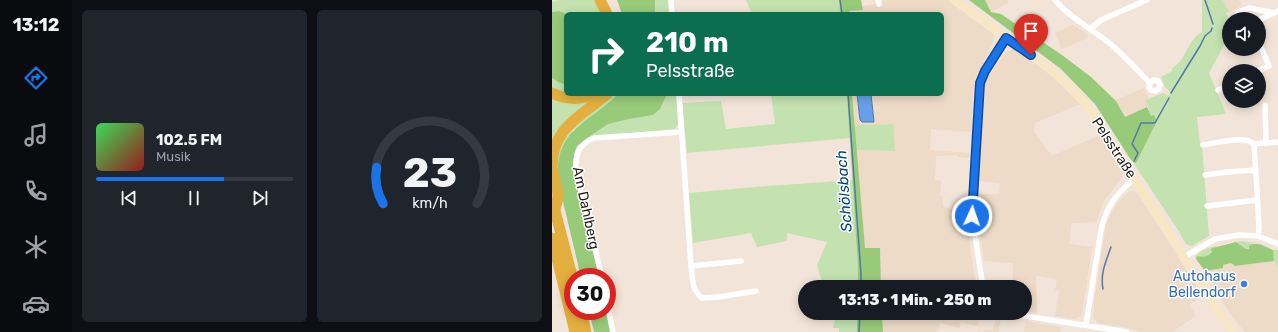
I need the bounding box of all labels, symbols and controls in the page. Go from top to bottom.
map controls [1222,12,1266,108]
button: sound [1222,12,1266,56]
text: 13:12 [13,14,59,36]
pin [1014,14,1048,55]
icon: arrive [1020,20,1042,42]
text: 210 m [646,26,729,59]
icon: right [580,28,632,80]
text: Pelsstraße [646,60,735,82]
icon: directions [22,64,50,92]
button: layers [1222,64,1266,108]
street label: Pelsstraße [1088,114,1140,182]
icon: music [22,121,50,149]
text: 102.5 FM [156,131,222,149]
text: 23 [402,148,457,197]
text: Musik [156,149,191,164]
water label: Schölsbach [832,150,856,232]
street label: Am Dahlberg [569,165,603,251]
icon: phone [22,177,50,205]
icon: previous [118,187,140,209]
icon: pause [183,187,205,209]
icon: next [249,187,271,209]
text: km/h [412,195,447,212]
position arrow [951,195,993,237]
icon: climate [22,233,50,261]
speed limit sign: 30 [564,268,616,320]
place label: Autohaus Bellendorf [1169,268,1237,301]
marker: Autohaus Bellendorf [1239,279,1249,289]
icon: car [22,290,50,318]
text: 13:13 · 1 Min. · 250 m [839,291,991,309]

